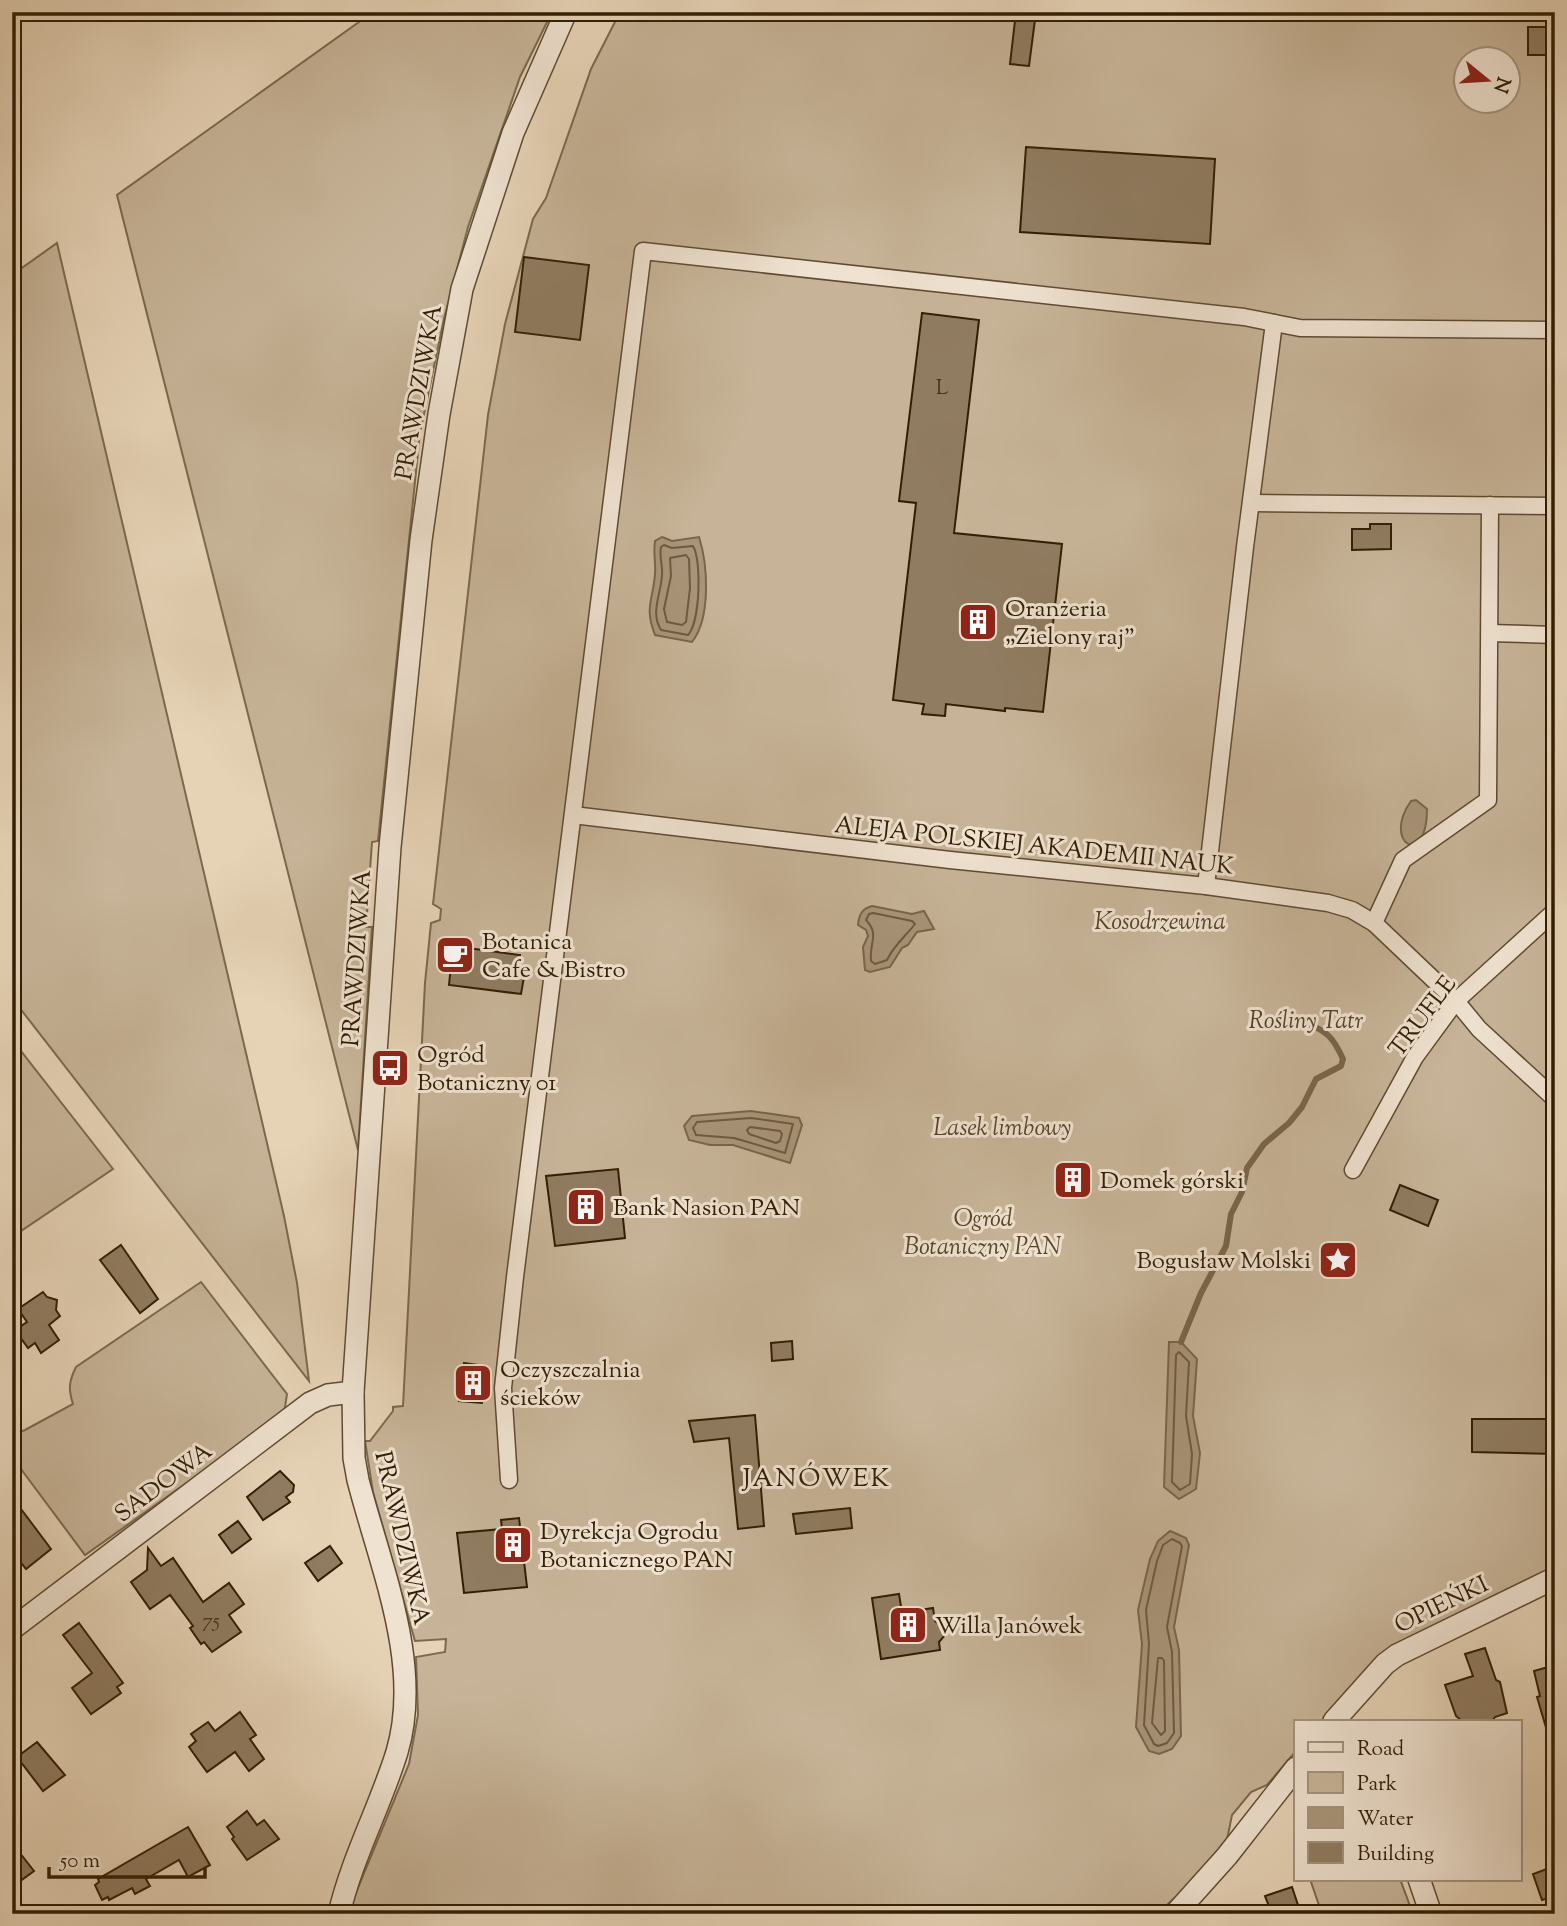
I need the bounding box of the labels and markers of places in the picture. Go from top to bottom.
place label: Oranżeria „Zielony raj” [1005,593,1135,655]
building icon: Oranżeria „Zielony raj” [957,601,999,643]
place label: Botanica Cafe & Bistro [482,926,626,988]
cafe icon: Botanica Cafe & Bistro [434,934,476,976]
place label: Ogród Botaniczny 01 [417,1039,556,1101]
bus stop icon: Ogród Botaniczny 01 [369,1047,411,1089]
building icon: Domek górski [1052,1159,1094,1201]
place label: Domek górski [1100,1165,1244,1199]
building icon: Bank Nasion PAN [565,1186,607,1228]
place label: Bank Nasion PAN [613,1192,800,1226]
place icon: Bogusław Molski [1317,1239,1359,1281]
place label: Bogusław Molski [1137,1245,1311,1279]
place label: Oczyszczalnia ścieków [500,1354,641,1416]
building icon: Oczyszczalnia ścieków [452,1362,494,1404]
place label: Dyrekcja Ogrodu Botanicznego PAN [540,1516,733,1578]
building icon: Dyrekcja Ogrodu Botanicznego PAN [492,1524,534,1566]
building icon: Willa Janówek [887,1604,929,1646]
place label: Willa Janówek [935,1610,1082,1644]

